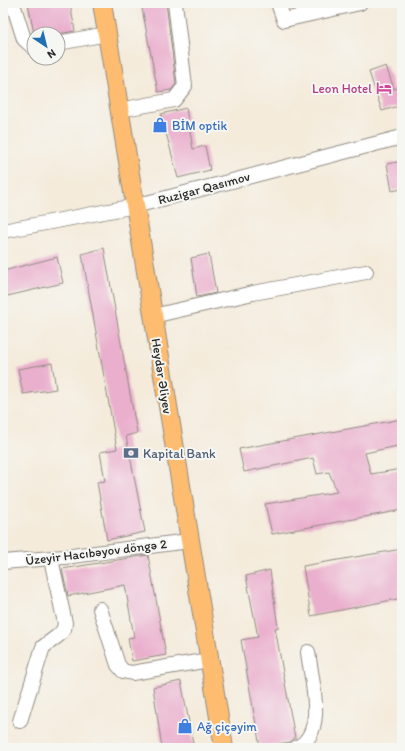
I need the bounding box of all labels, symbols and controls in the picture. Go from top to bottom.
north arrow [26,26,66,66]
text: N [45,46,58,61]
hotel icon: Leon Hotel [375,79,393,97]
place label: Leon Hotel [312,81,372,96]
shop icon: BİM optik [151,116,169,134]
place label: BİM optik [172,118,227,133]
street label: Ruzigar Qasımov [156,169,252,207]
street label: Heydər Əliyev [149,337,175,415]
bank icon: Kapital Bank [122,444,140,462]
place label: Kapital Bank [143,446,216,461]
street label: Üzeyir Hacıbəyov döngə 2 [24,535,168,568]
shop icon: Ağ çiçəyim [176,717,194,735]
place label: Ağ çiçəyim [197,719,257,734]

